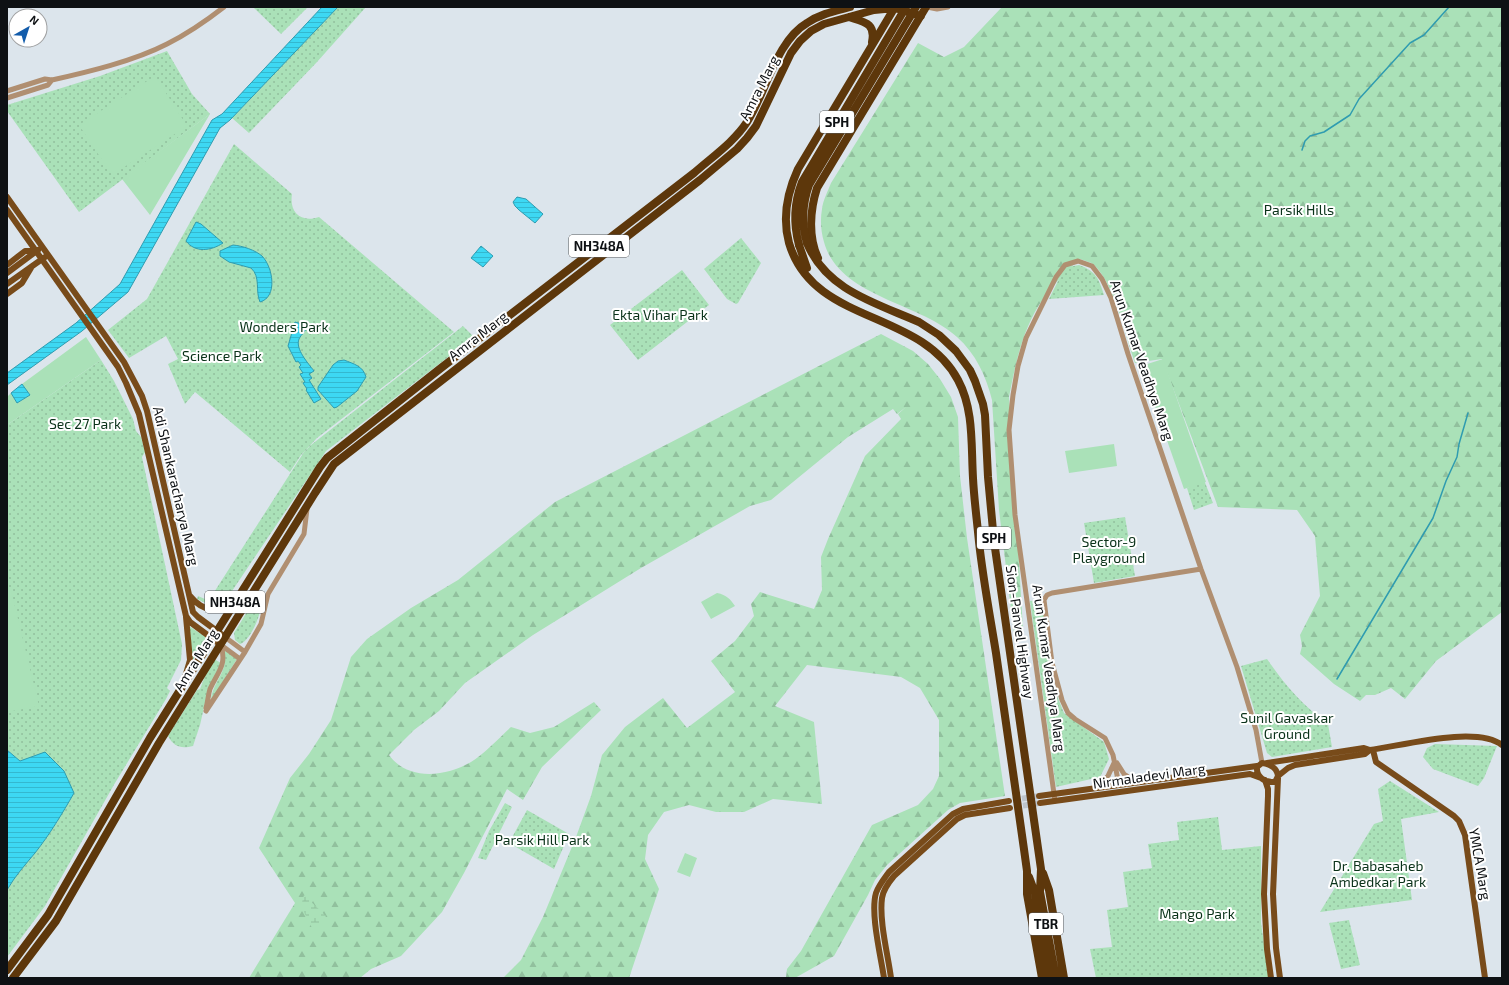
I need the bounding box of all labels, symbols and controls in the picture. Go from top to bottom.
north arrow [8,8,48,48]
text: N [27,12,42,27]
street label: Amra Marg [735,52,782,123]
road number: SPH [820,111,854,133]
park label: Parsik Hills [1264,201,1334,218]
road number: NH348A [569,235,629,257]
street label: Arun Kumar Veadhya Marg [1107,277,1178,443]
park label: Ekta Vihar Park [612,306,708,323]
street label: Amra Marg [445,307,511,364]
park label: Wonders Park [239,318,329,335]
park label: Science Park [182,347,262,364]
street label: Adi Shankaracharya Marg [150,405,203,567]
park label: Sec 27 Park [49,415,121,432]
road number: SPH [977,527,1011,549]
park label: Sector-9 Playground [1073,533,1145,566]
street label: Sion-Panvel Highway [1003,564,1038,700]
street label: Arun Kumar Veadhya Marg [1029,583,1070,753]
road number: NH348A [205,591,265,613]
street label: Amra Marg [170,625,222,694]
park label: Sunil Gavaskar Ground [1240,709,1334,742]
street label: Nirmaladevi Marg [1091,759,1207,792]
street label: YMCA Marg [1466,826,1495,902]
park label: Parsik Hill Park [495,831,589,848]
park label: Dr. Babasaheb Ambedkar Park [1330,857,1426,890]
park label: Mango Park [1159,905,1235,922]
road number: TBR [1029,913,1063,935]

